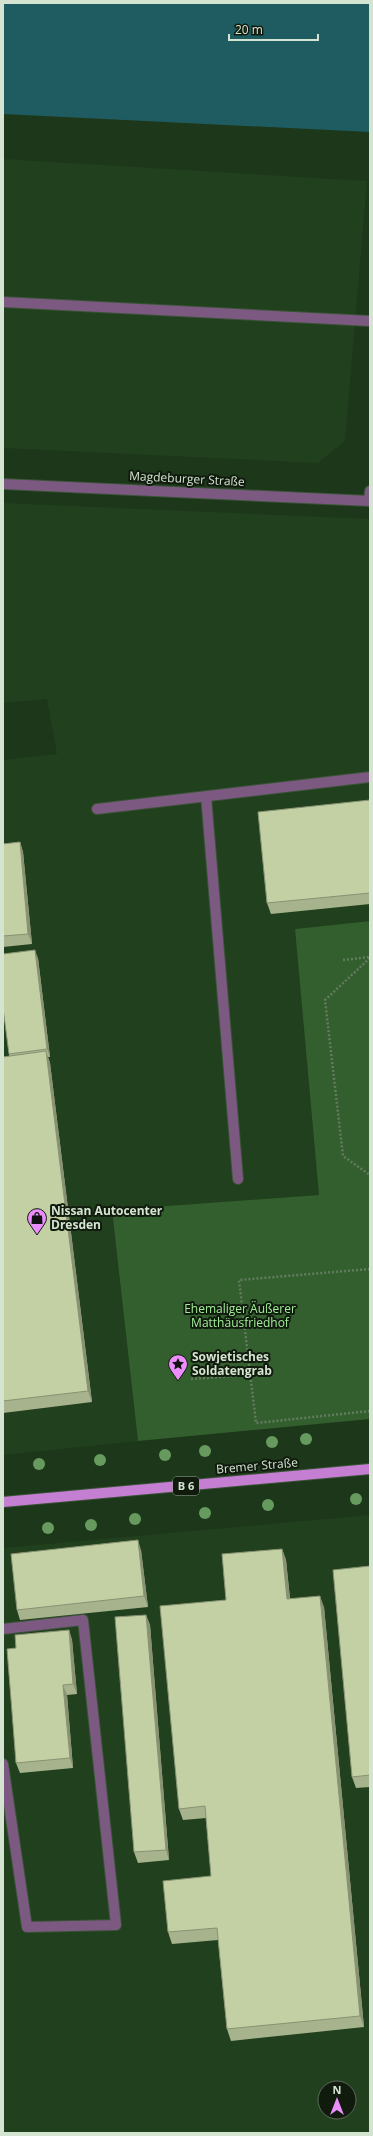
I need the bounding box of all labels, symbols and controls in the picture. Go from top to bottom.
scale bar [229,16,318,42]
text: 20 m [235,21,263,38]
street label: Magdeburger Straße [129,467,245,490]
place label: Nissan Autocenter Dresden [51,1202,163,1233]
shop icon: Nissan Autocenter Dresden [26,1207,48,1235]
park label: Ehemaliger Äußerer Matthäusfriedhof [184,1300,296,1331]
place label: Sowjetisches Soldatengrab [192,1348,272,1379]
place icon: Sowjetisches Soldatengrab [167,1353,189,1381]
street label: Bremer Straße [215,1453,299,1478]
road number: B 6 [173,1477,199,1495]
north arrow [317,2080,357,2120]
text: N [333,2082,341,2097]

